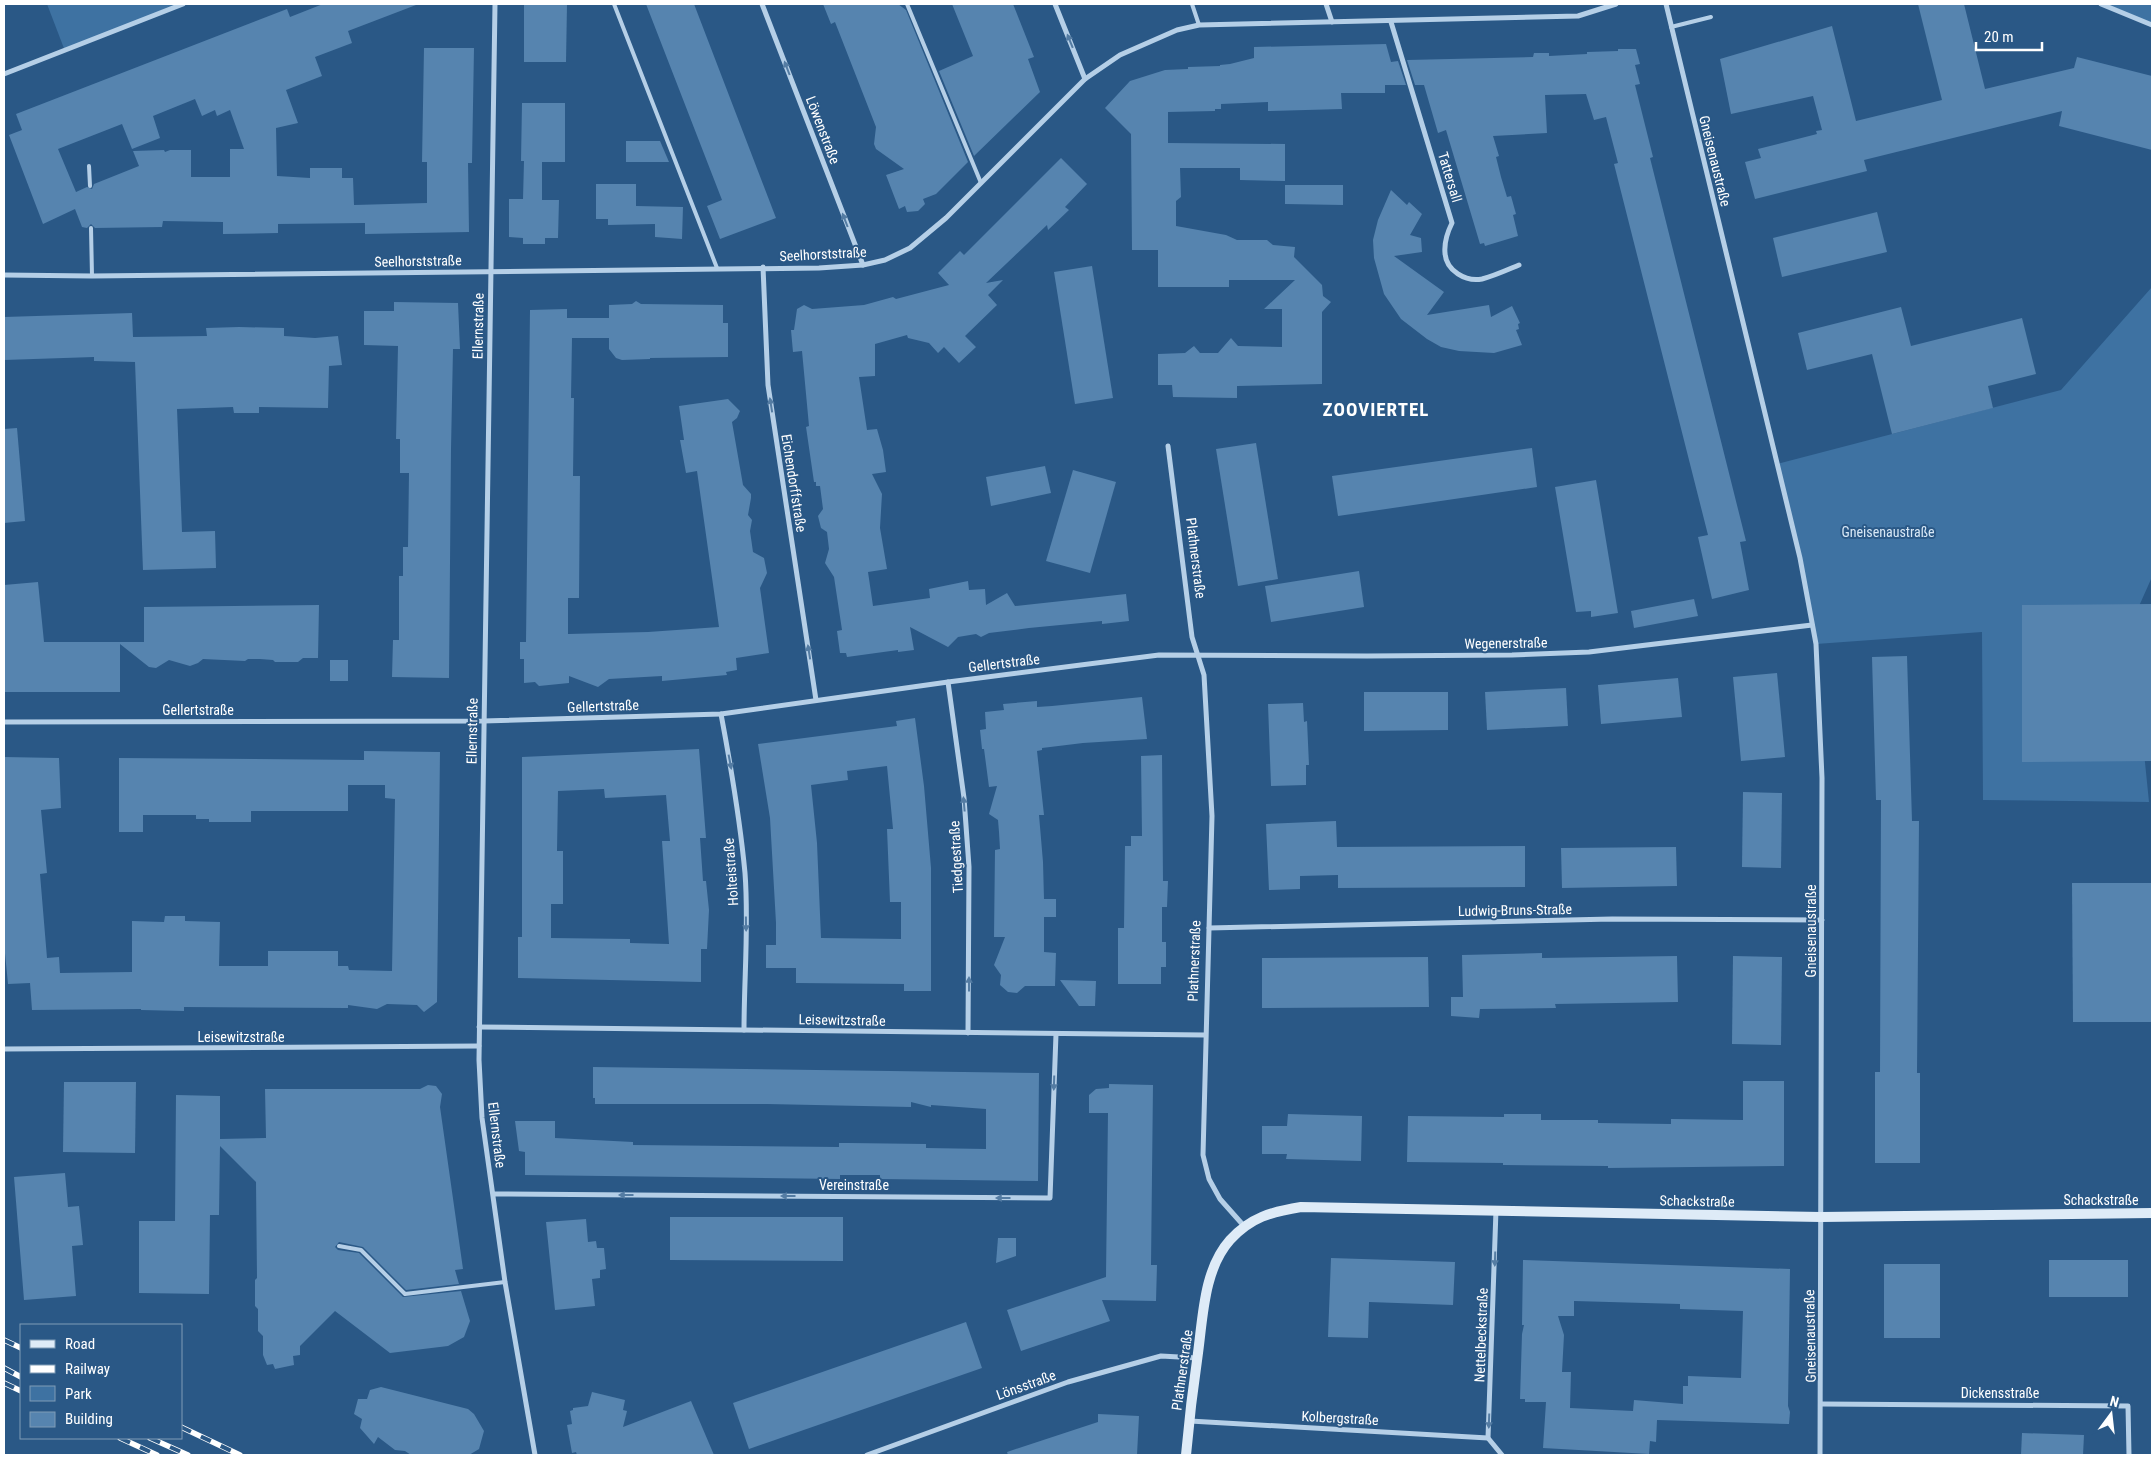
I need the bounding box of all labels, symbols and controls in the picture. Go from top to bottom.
scale bar [1976,20,2042,52]
text: 20 m [1984,28,2014,46]
one-way arrow [1066,33,1074,48]
one-way arrow [782,61,790,75]
street label: Löwenstraße [803,94,843,167]
street label: Gneisenaustraße [1696,114,1734,209]
street label: Tattersall [1435,150,1465,204]
one-way arrow [841,212,849,227]
street label: Seelhorststraße [779,244,867,264]
street label: Seelhorststraße [374,252,462,270]
street label: Ellernstraße [469,292,487,359]
one-way arrow [766,397,774,413]
district label: ZOOVIERTEL [1323,398,1429,421]
street label: Eichendorffstraße [778,433,810,534]
street label: Plathnerstraße [1183,517,1209,600]
park label: Gneisenaustraße [1841,524,1935,540]
street label: Wegenerstraße [1464,634,1548,652]
one-way arrow [804,644,812,660]
street label: Gellertstraße [967,651,1041,675]
street label: Ellernstraße [463,697,481,764]
street label: Gellertstraße [567,697,640,715]
street label: Gellertstraße [162,702,234,718]
one-way arrow [726,754,734,770]
one-way arrow [960,796,968,812]
street label: Tiedgestraße [946,820,966,894]
street label: Holteistraße [721,837,741,906]
street label: Gneisenaustraße [1803,884,1819,978]
street label: Ludwig-Bruns-Straße [1458,901,1573,919]
one-way arrow [742,916,750,932]
street label: Plathnerstraße [1185,920,1203,1002]
one-way arrow [965,976,973,992]
street label: Leisewitzstraße [798,1011,886,1029]
street label: Leisewitzstraße [197,1029,285,1045]
one-way arrow [1050,1075,1058,1091]
street label: Ellernstraße [485,1101,509,1169]
street label: Vereinstraße [819,1177,889,1193]
one-way arrow [618,1191,634,1199]
one-way arrow [780,1192,796,1200]
street label: Schackstraße [1659,1192,1735,1210]
street label: Schackstraße [2063,1192,2139,1208]
one-way arrow [995,1194,1011,1202]
one-way arrow [1491,1251,1499,1267]
street label: Nettelbeckstraße [1471,1287,1491,1383]
street label: Gneisenaustraße [1801,1289,1819,1383]
legend [20,1324,182,1439]
street label: Plathnerstraße [1168,1328,1196,1411]
text: Road [65,1335,95,1353]
text: Railway [65,1360,110,1378]
street label: Lönsstraße [994,1367,1058,1403]
text: Park [65,1385,92,1403]
street label: Dickensstraße [1961,1385,2040,1401]
north arrow [2086,1389,2136,1439]
text: N [2108,1393,2121,1410]
street label: Kolbergstraße [1301,1408,1379,1428]
text: Building [65,1410,113,1428]
one-way arrow [1485,1413,1493,1429]

